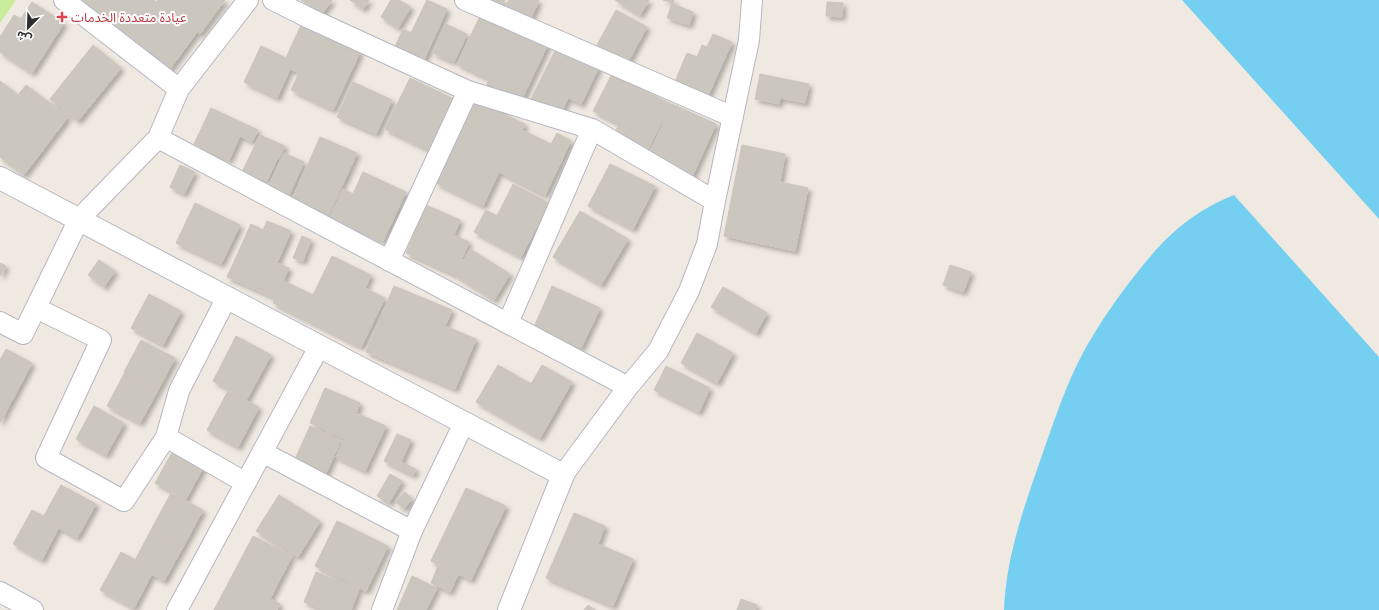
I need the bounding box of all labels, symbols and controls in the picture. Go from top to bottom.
north arrow [8,8,48,48]
place label: عيادة متعددة الخدمات [71,8,187,26]
marker: عيادة متعددة الخدمات [56,11,68,23]
text: ش [14,28,34,48]

